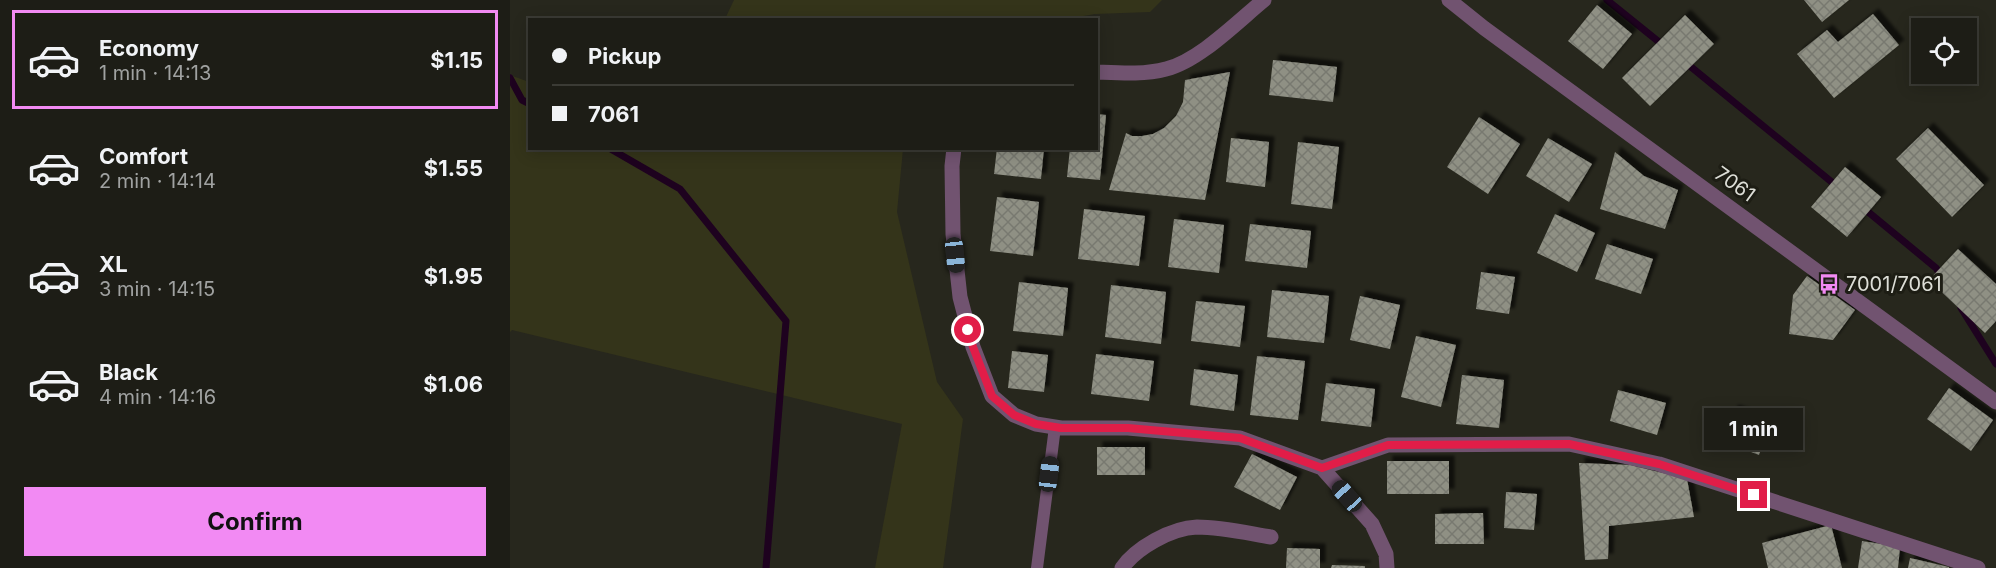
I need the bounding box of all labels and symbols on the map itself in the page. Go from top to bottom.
street label: 7061 [1710,161,1760,207]
car [944,236,966,274]
bus stop icon: 7001/7061 [1817,272,1841,296]
place label: 7001/7061 [1846,272,1942,296]
route start [954,316,981,343]
callout: 1 min [1704,408,1804,450]
car [1038,455,1060,493]
car [1328,477,1366,515]
route end [1740,481,1767,508]

